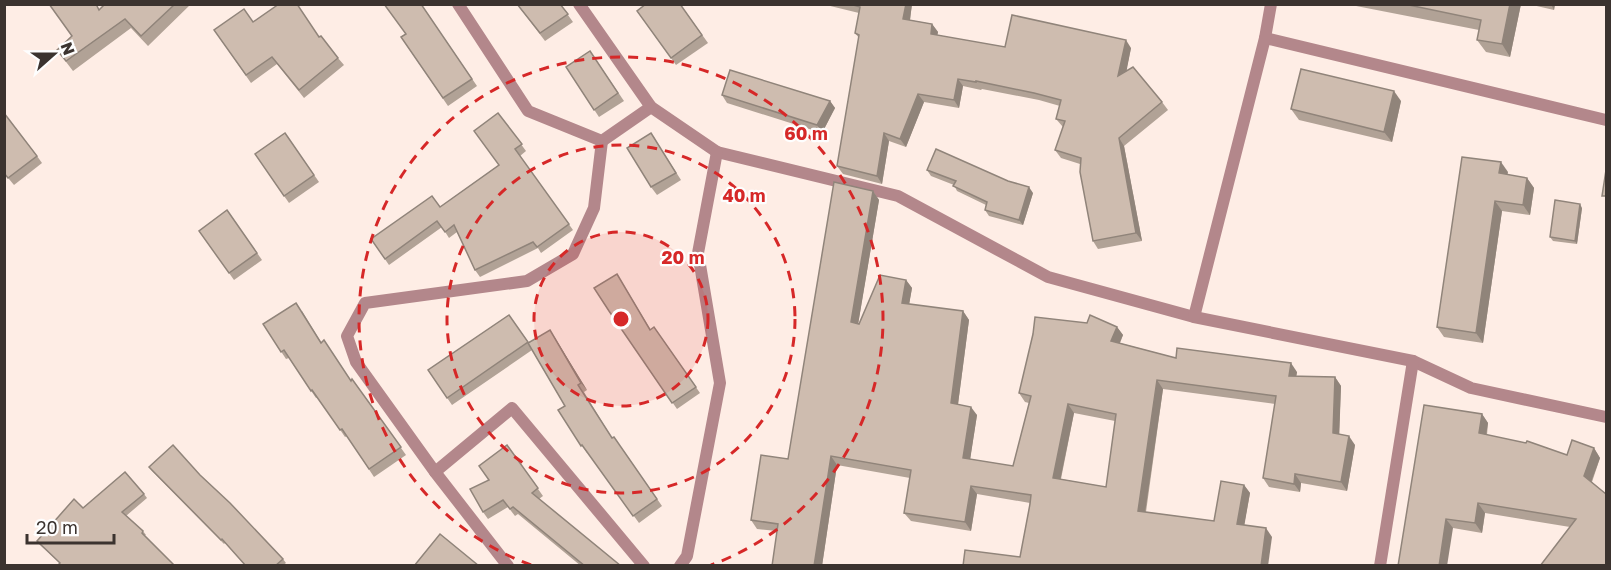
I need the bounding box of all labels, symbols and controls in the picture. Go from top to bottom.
north arrow [24,24,84,84]
text: N [56,39,80,58]
text: 60 m [784,122,828,144]
text: 40 m [722,184,766,206]
text: 20 m [662,246,704,268]
centre of rings [611,309,631,329]
scale bar [27,507,114,545]
text: 20 m [36,516,78,538]

